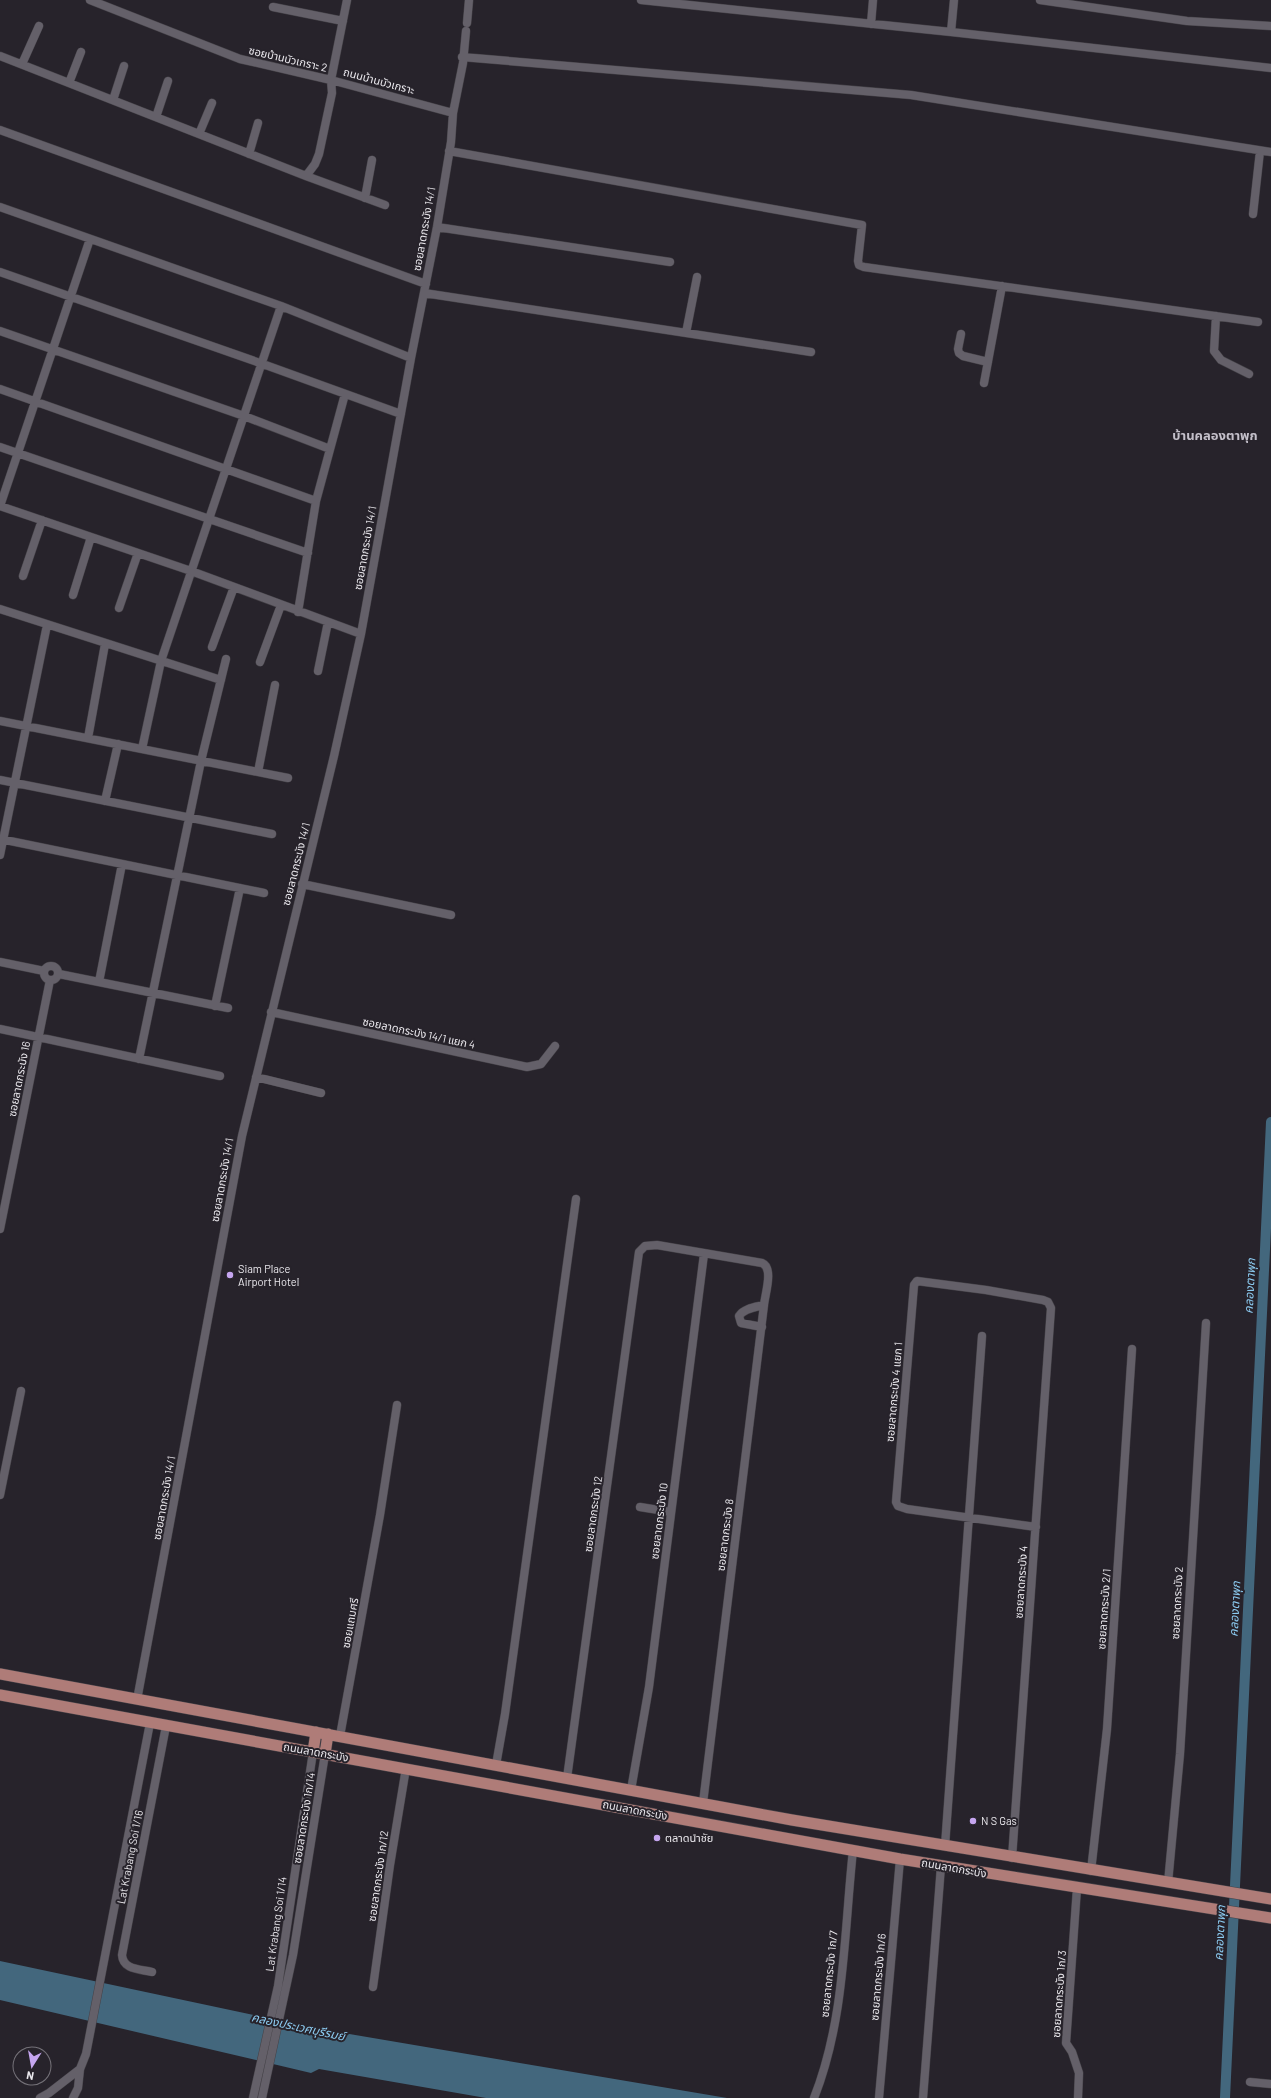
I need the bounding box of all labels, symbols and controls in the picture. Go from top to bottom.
street label: ซอยบ้านบัวเกราะ 2 [247,43,329,74]
street label: ถนนบ้านบัวเกราะ [342,65,417,96]
street label: ซอยลาดกระบัง 14/1 [410,186,437,272]
district label: บ้านคลองตาพุก [1172,427,1258,443]
street label: ซอยลาดกระบัง 14/1 [351,505,378,591]
street label: ซอยลาดกระบัง 14/1 [279,821,312,907]
street label: ซอยลาดกระบัง 14/1 แยก 4 [362,1014,477,1051]
street label: ซอยลาดกระบัง 16 [5,1040,32,1118]
street label: ซอยลาดกระบัง 14/1 [208,1137,235,1223]
water label: คลองตาพุก [1241,1257,1259,1314]
place label: Siam Place Airport Hotel [238,1262,299,1288]
marker: Siam Place Airport Hotel [225,1270,235,1280]
street label: ซอยลาดกระบัง 4 แยก 1 [883,1341,904,1442]
street label: ซอยลาดกระบัง 14/1 [150,1455,177,1541]
street label: ซอยลาดกระบัง 12 [581,1475,604,1553]
street label: ซอยลาดกระบัง 10 [647,1482,670,1560]
street label: ซอยลาดกระบัง 8 [714,1498,735,1572]
street label: ซอยลาดกระบัง 4 [1011,1545,1030,1619]
street label: ซอยลาดกระบัง 2 [1168,1566,1185,1640]
street label: ซอยลาดกระบัง 2/1 [1094,1568,1113,1650]
water label: คลองตาพุก [1226,1580,1244,1637]
street label: ซอยแถมศรี [339,1596,360,1649]
street label: ถนนลาดกระบัง [283,1739,350,1764]
street label: ซอยลาดกระบัง 1ก/14 [290,1772,317,1864]
street label: ถนนลาดกระบัง [602,1797,669,1822]
street label: Lat Krabang Soi 1/16 [114,1809,145,1905]
place label: N S Gas [981,1814,1017,1827]
marker: N S Gas [968,1816,978,1826]
street label: ซอยลาดกระบัง 1ก/12 [365,1830,390,1922]
place label: ตลาดนำชัย [665,1831,713,1844]
marker: ตลาดนำชัย [652,1833,662,1843]
street label: ถนนลาดกระบัง [921,1855,988,1880]
street label: Lat Krabang Soi 1/14 [262,1876,289,1972]
water label: คลองตาพุก [1211,1904,1229,1961]
street label: ซอยลาดกระบัง 1ก/7 [817,1930,840,2018]
street label: ซอยลาดกระบัง 1ก/6 [867,1933,888,2021]
street label: ซอยลาดกระบัง 1ก/3 [1049,1950,1068,2038]
water label: คลองประเวศบุรีรมย์ [250,2009,348,2045]
north arrow [12,2046,52,2086]
text: N [25,2069,35,2083]

